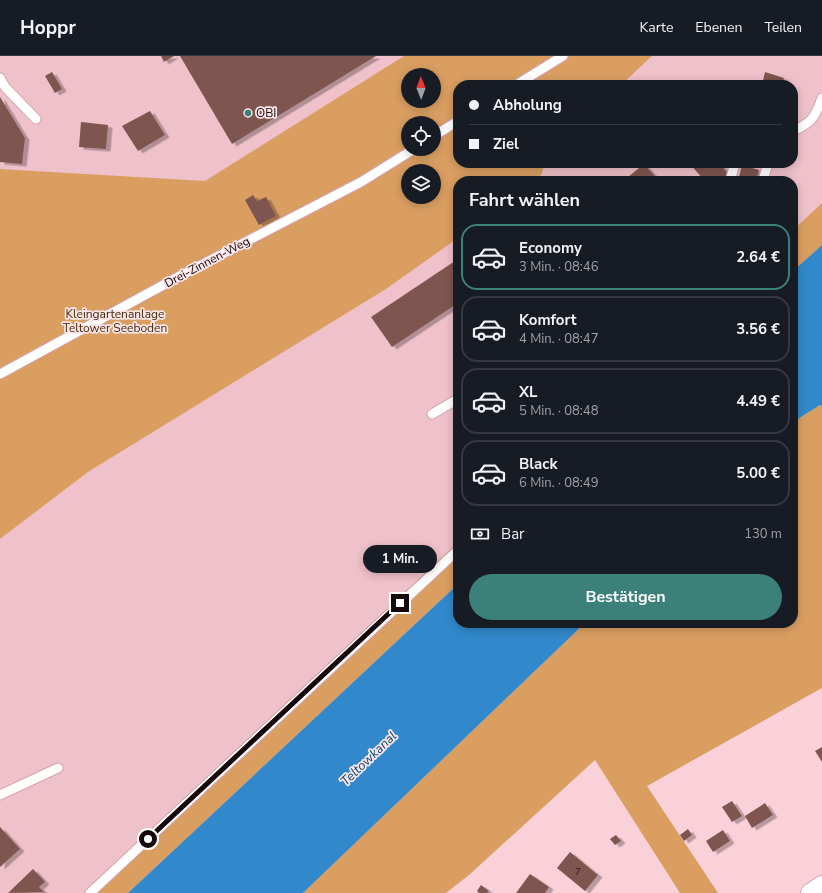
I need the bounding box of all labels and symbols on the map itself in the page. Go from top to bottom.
north arrow [401,68,441,108]
place label: OBI [256,105,276,121]
marker: OBI [243,108,253,118]
street label: Drei-Zinnen-Weg [162,233,252,291]
park label: Kleingartenanlage Teltower Seeboden [63,306,167,336]
callout: 1 Min. [363,545,437,573]
route end [391,594,409,612]
water label: Teltowkanal [337,727,401,790]
route start [139,830,157,848]
house number: 7 [575,865,581,879]

